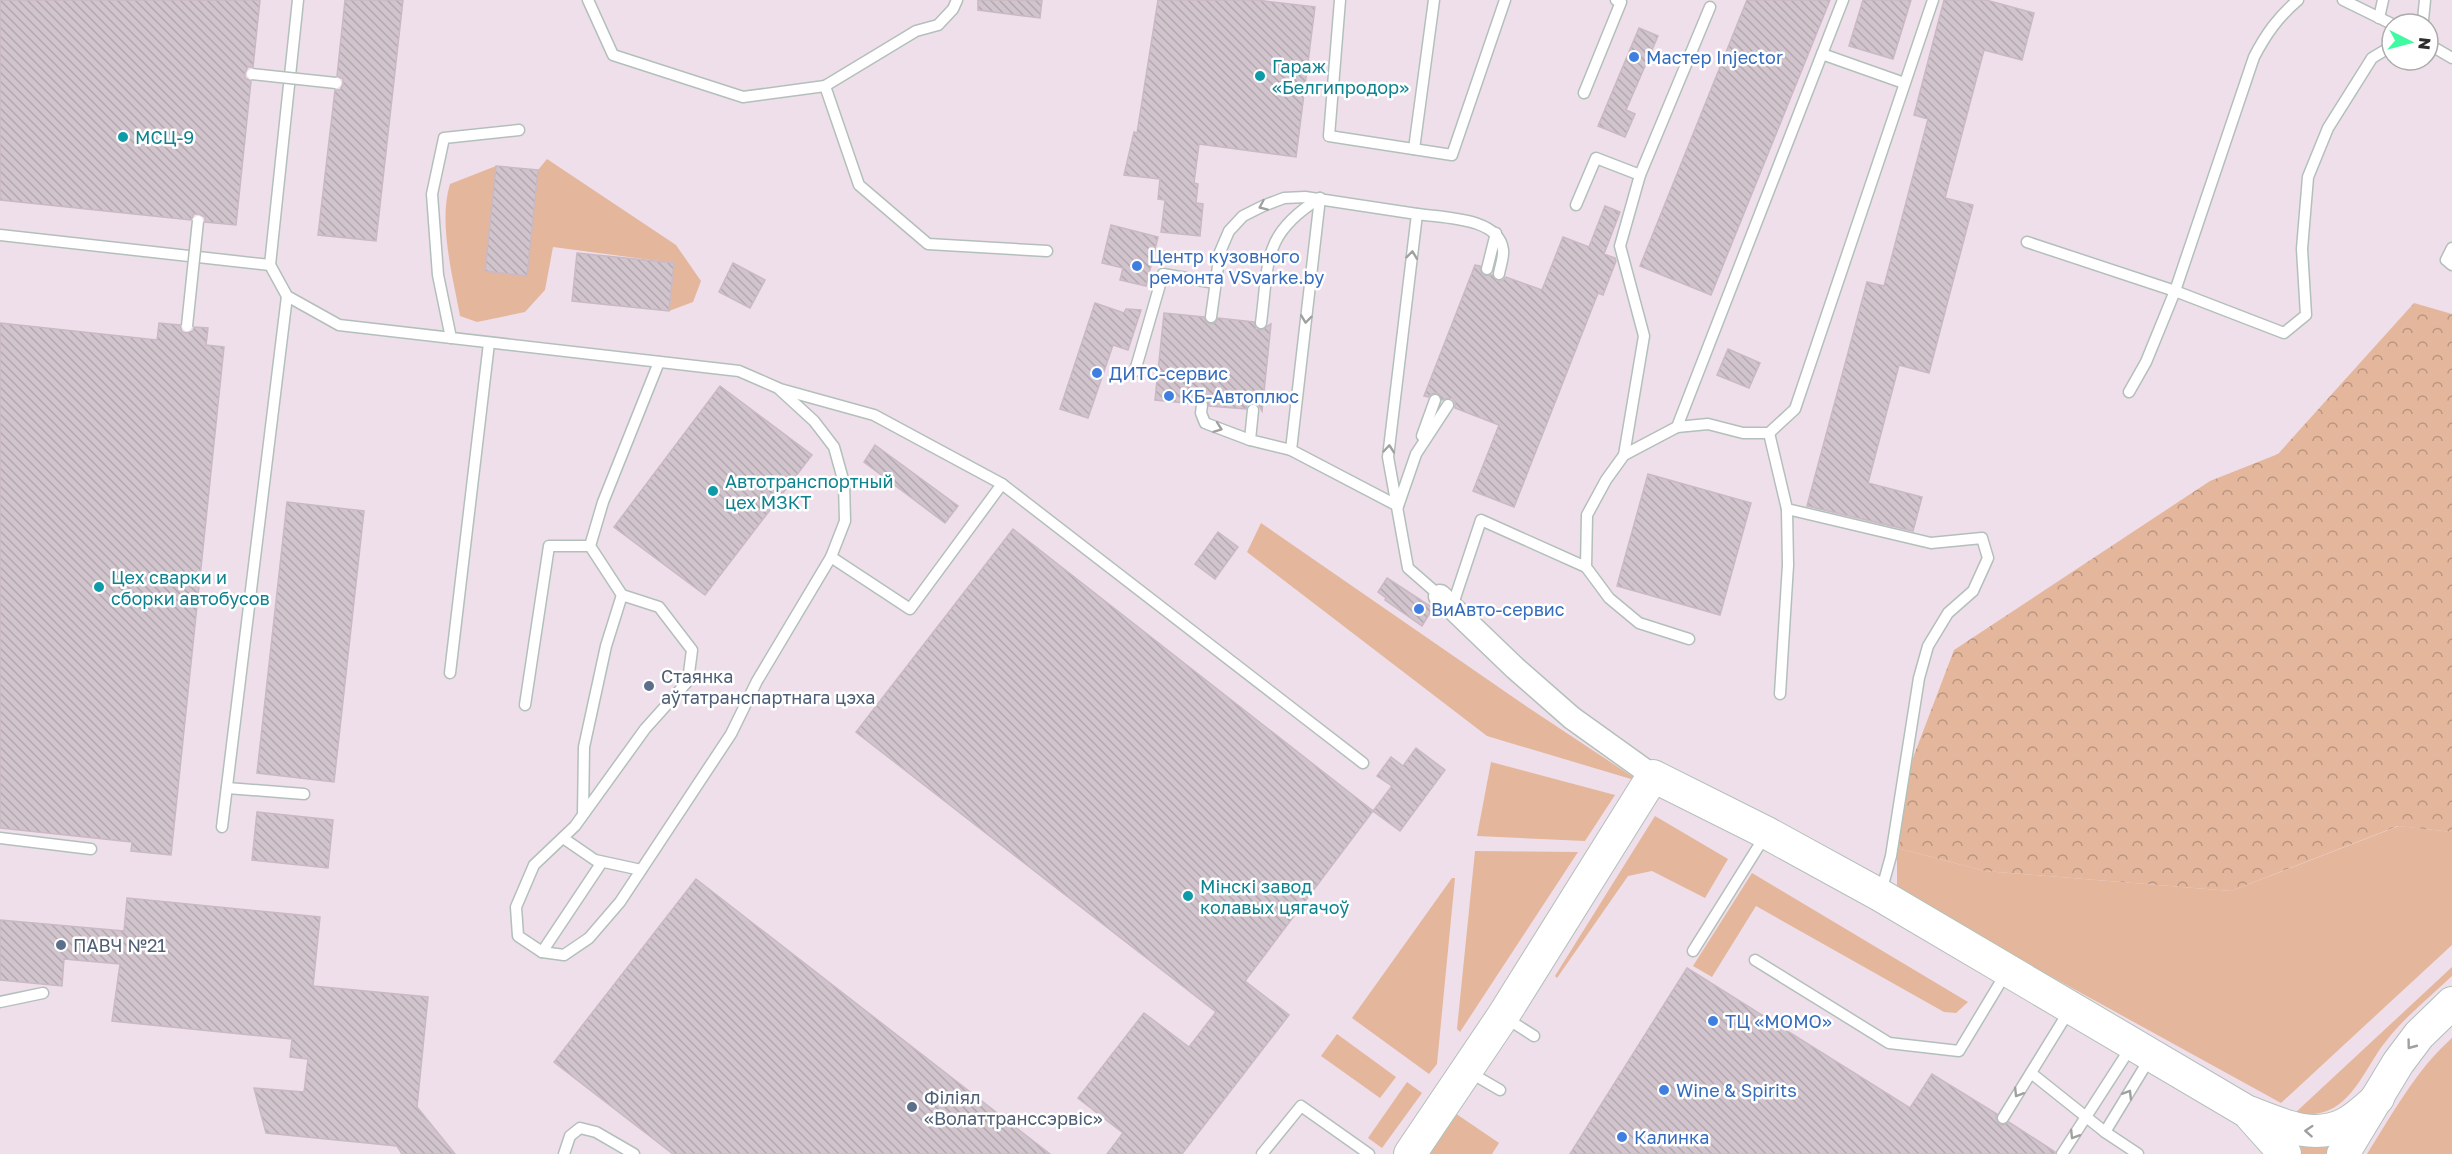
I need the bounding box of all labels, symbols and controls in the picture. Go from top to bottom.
north arrow [2380,12,2440,72]
text: N [2414,36,2435,51]
place label: Мастер Injector [1646,46,1783,68]
marker: Мастер Injector [1627,50,1641,64]
place label: Гараж «Белгипродор» [1272,55,1409,98]
marker: Гараж «Белгипродор» [1253,69,1267,83]
place label: МСЦ-9 [135,126,194,148]
marker: МСЦ-9 [116,130,130,144]
one-way arrow [1259,199,1270,211]
place label: Центр кузовного ремонта VSvarke.by [1149,245,1324,288]
one-way arrow [1405,251,1418,260]
marker: Центр кузовного ремонта VSvarke.by [1130,259,1144,273]
one-way arrow [1300,314,1313,323]
place label: ДИТС-сервис [1109,362,1228,384]
marker: ДИТС-сервис [1090,366,1104,380]
place label: КБ-Автоплюс [1181,385,1299,407]
marker: КБ-Автоплюс [1162,389,1176,403]
one-way arrow [1213,421,1223,434]
one-way arrow [1383,444,1396,453]
place label: Автотранспортный цех МЗКТ [725,470,894,513]
marker: Автотранспортный цех МЗКТ [706,484,720,498]
place label: Цех сварки и сборки автобусов [111,566,270,609]
marker: Цех сварки и сборки автобусов [92,580,106,594]
place label: ВиАвто-сервис [1431,598,1565,620]
marker: ВиАвто-сервис [1412,602,1426,616]
place label: Стаянка аўтатранспартнага цэха [661,665,875,708]
marker: Стаянка аўтатранспартнага цэха [642,679,656,693]
place label: Мінскі завод колавых цягачоў [1200,875,1349,918]
marker: Мінскі завод колавых цягачоў [1181,889,1195,903]
place label: ПАВЧ №21 [73,934,166,956]
marker: ПАВЧ №21 [54,938,68,952]
place label: ТЦ «МОМО» [1725,1010,1832,1032]
marker: ТЦ «МОМО» [1706,1014,1720,1028]
one-way arrow [2408,1038,2419,1049]
place label: Wine & Spirits [1676,1079,1797,1101]
marker: Wine & Spirits [1657,1083,1671,1097]
place label: Філіял «Волаттранссэрвіс» [924,1086,1103,1129]
one-way arrow [2014,1087,2026,1097]
one-way arrow [2121,1090,2133,1100]
marker: Філіял «Волаттранссэрвіс» [905,1100,919,1114]
one-way arrow [2305,1125,2314,1138]
place label: Калинка [1634,1126,1709,1148]
one-way arrow [2069,1129,2081,1139]
marker: Калинка [1615,1130,1629,1144]

